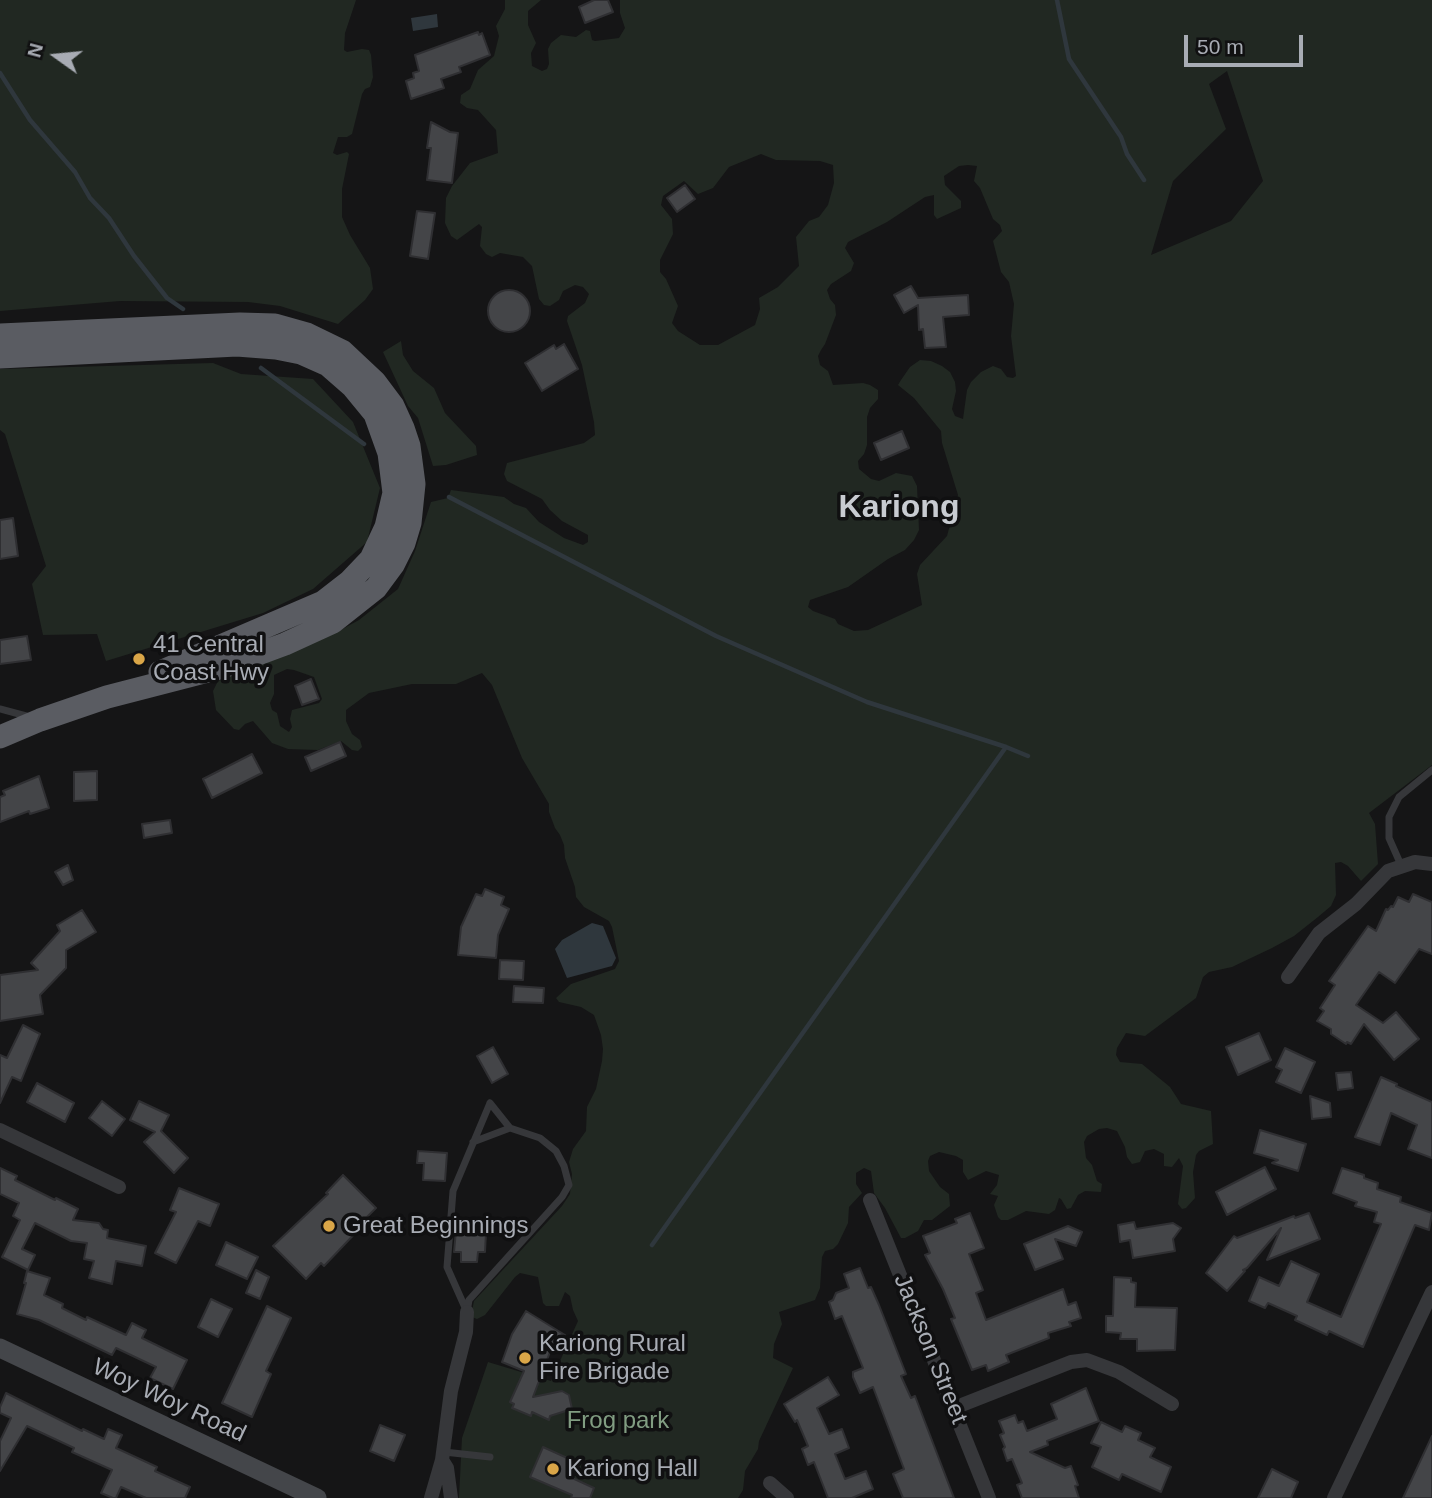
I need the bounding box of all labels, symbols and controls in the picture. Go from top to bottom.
north arrow [21,21,91,91]
scale bar [1187,21,1306,65]
text: 50 m [1197,35,1244,58]
text: N [23,41,47,60]
district label: Kariong [839,489,959,527]
place label: 41 Central Coast Hwy [153,631,269,687]
marker: 41 Central Coast Hwy [131,651,147,667]
place label: Great Beginnings [343,1212,528,1240]
marker: Great Beginnings [321,1218,337,1234]
street label: Jackson Street [887,1270,973,1428]
place label: Kariong Rural Fire Brigade [539,1330,686,1386]
marker: Kariong Rural Fire Brigade [517,1350,533,1366]
street label: Woy Woy Road [88,1353,250,1449]
park label: Frog park [567,1407,669,1435]
place label: Kariong Hall [567,1455,698,1483]
marker: Kariong Hall [545,1461,561,1477]

